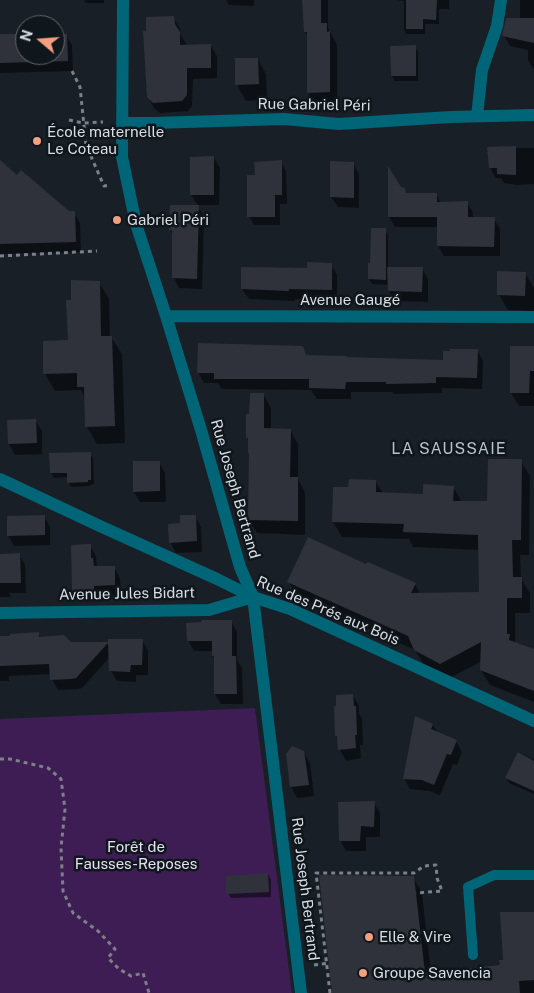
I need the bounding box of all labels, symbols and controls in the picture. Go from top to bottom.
north arrow [15,15,65,65]
text: N [17,28,36,43]
street label: Rue Gabriel Péri [257,95,371,115]
place label: École maternelle Le Coteau [47,123,164,158]
marker: École maternelle Le Coteau [31,135,43,147]
place label: Gabriel Péri [127,211,209,229]
marker: Gabriel Péri [111,214,123,226]
street label: Avenue Gaugé [300,291,400,309]
street label: Rue Joseph Bertrand [206,417,264,561]
district label: LA SAUSSAIE [390,439,508,459]
street label: Rue des Prés aux Bois [254,573,402,649]
street label: Avenue Jules Bidart [59,584,195,604]
street label: Rue Joseph Bertrand [287,816,323,962]
park label: Forêt de Fausses-Reposes [75,838,197,873]
place label: Elle & Vire [379,928,451,946]
marker: Elle & Vire [363,931,375,943]
place label: Groupe Savencia [373,964,491,982]
marker: Groupe Savencia [357,967,369,979]

